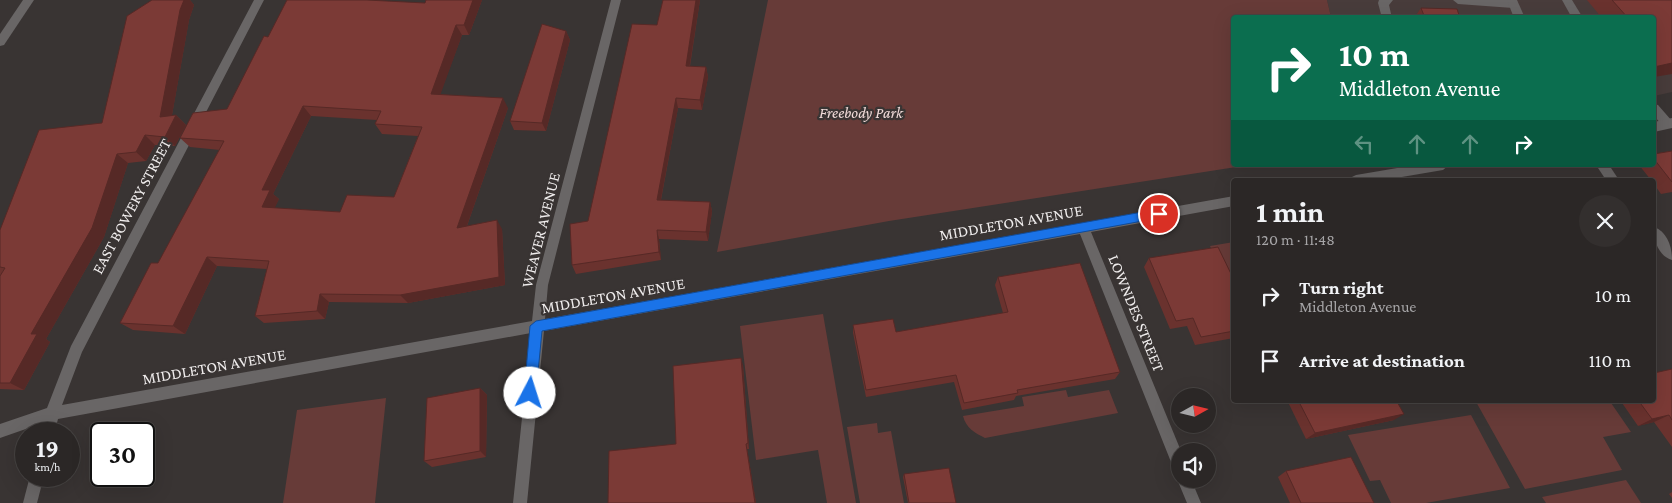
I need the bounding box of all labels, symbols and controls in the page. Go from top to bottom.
icon: right [1256,35,1321,100]
text: 10 m [1339,35,1410,74]
text: Middleton Avenue [1339,76,1500,101]
park label: Freebody Park [819,104,904,122]
icon: left [1350,130,1378,158]
icon: ahead [1403,130,1431,158]
icon: ahead [1456,130,1484,158]
icon: right [1509,130,1537,158]
street label: EAST BOWERY STREET [89,136,174,277]
street label: WEAVER AVENUE [518,170,563,289]
pin [1138,193,1180,235]
text: 1 min [1256,195,1324,228]
button: close [1579,195,1631,247]
icon: arrive [1145,200,1173,228]
street label: MIDDLETON AVENUE [938,201,1084,243]
text: 120 m · 11:48 [1256,231,1335,248]
street label: LOWNDES STREET [1105,252,1168,374]
street label: MIDDLETON AVENUE [540,274,686,316]
text: Turn right [1299,277,1384,298]
icon: right [1256,282,1284,310]
text: 10 m [1595,285,1631,306]
text: Middleton Avenue [1299,298,1416,315]
street label: MIDDLETON AVENUE [141,345,287,387]
icon: arrive [1256,347,1284,375]
text: Arrive at destination [1299,350,1465,371]
text: 110 m [1589,350,1631,371]
position arrow [503,366,555,418]
north arrow [1171,388,1216,432]
map controls [1171,388,1216,488]
speed limit sign: 30 [90,422,155,487]
text: 19 [36,435,59,462]
button: sound [1171,443,1216,488]
text: km/h [35,460,60,474]

